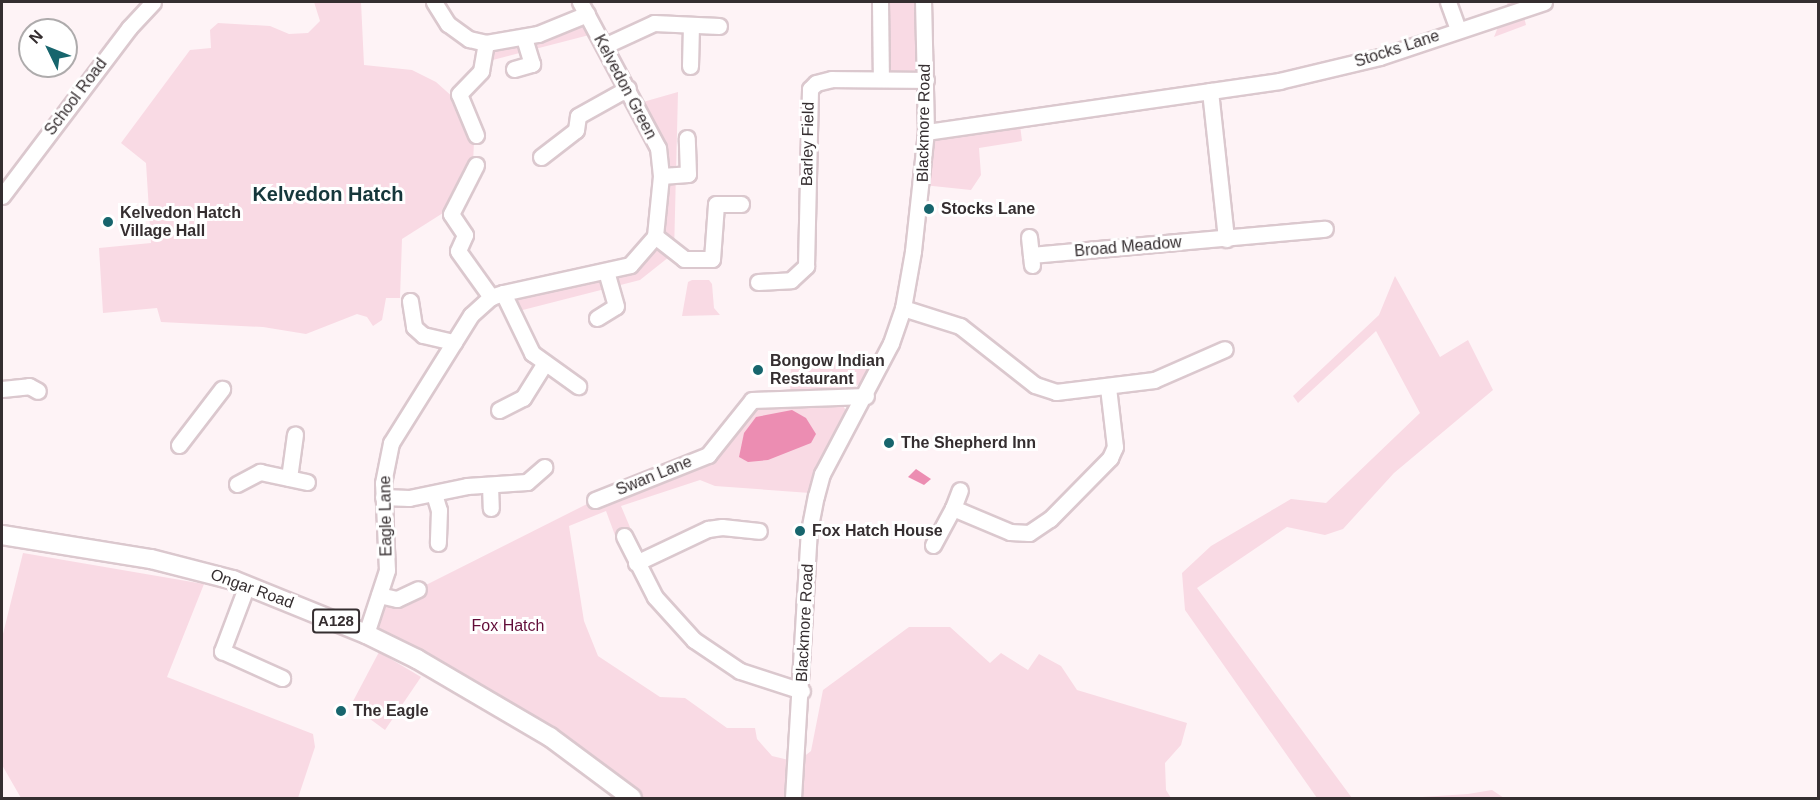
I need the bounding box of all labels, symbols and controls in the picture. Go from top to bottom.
north arrow [18,18,78,78]
street label: Stocks Lane [1352,26,1442,72]
text: N [26,27,46,47]
street label: Kelvedon Green [589,31,661,143]
street label: School Road [41,55,111,139]
street label: Blackmore Road [913,64,935,182]
street label: Barley Field [798,102,818,186]
district label: Kelvedon Hatch [252,182,404,206]
place label: Stocks Lane [941,199,1035,219]
marker: Stocks Lane [922,202,936,216]
place label: Kelvedon Hatch Village Hall [120,203,241,241]
marker: Kelvedon Hatch Village Hall [101,215,115,229]
street label: Broad Meadow [1074,233,1182,261]
place label: Bongow Indian Restaurant [770,351,885,389]
marker: Bongow Indian Restaurant [751,363,765,377]
place label: The Shepherd Inn [901,433,1036,453]
marker: The Shepherd Inn [882,436,896,450]
street label: Swan Lane [613,452,695,500]
street label: Eagle Lane [376,475,396,557]
place label: Fox Hatch House [812,521,943,541]
marker: Fox Hatch House [793,524,807,538]
street label: Blackmore Road [792,563,818,683]
street label: Ongar Road [208,565,296,613]
road number: A128 [312,609,360,633]
park label: Fox Hatch [472,616,544,636]
place label: The Eagle [353,701,429,721]
marker: The Eagle [334,704,348,718]

